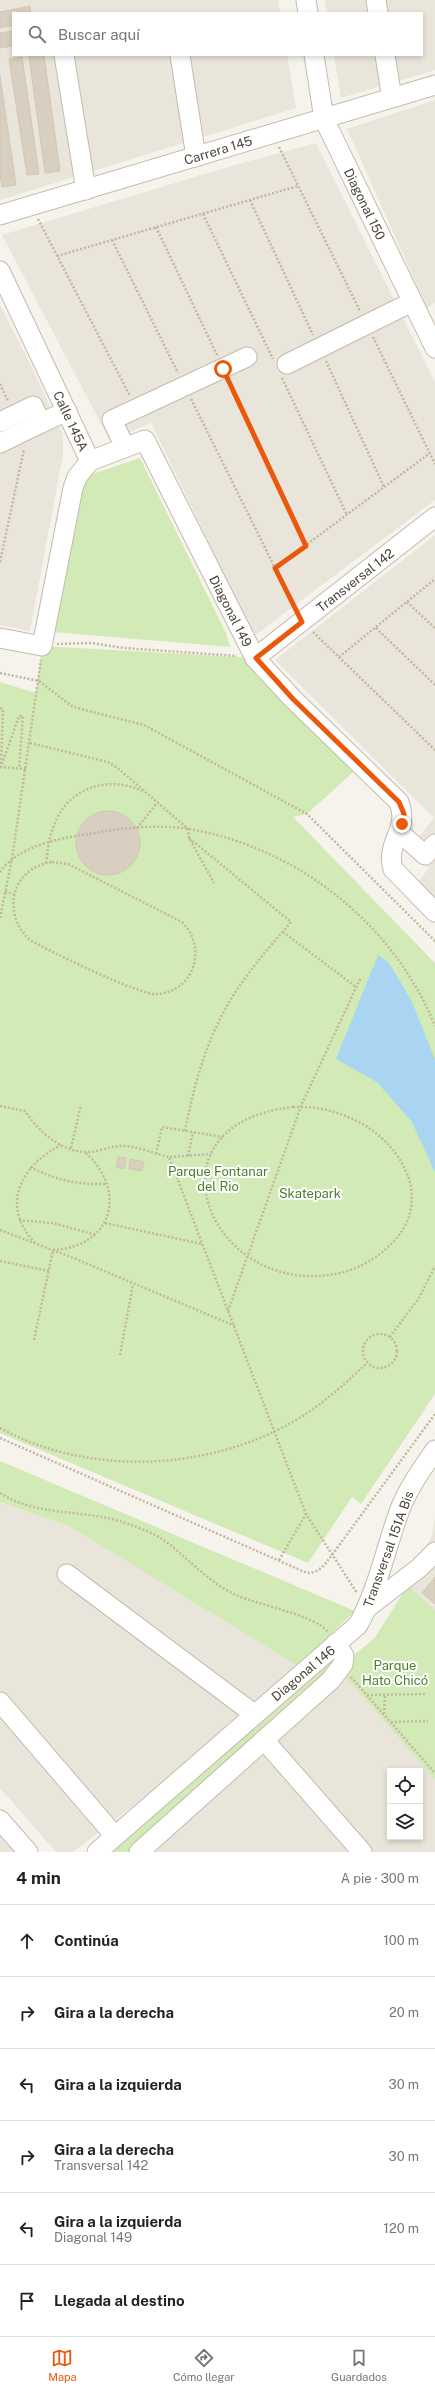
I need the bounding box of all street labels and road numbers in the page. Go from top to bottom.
street label: Carrera 145 [182,133,254,168]
street label: Diagonal 150 [341,166,388,243]
street label: Calle 145A [50,389,91,454]
street label: Transversal 142 [314,545,397,615]
street label: Diagonal 149 [206,573,255,649]
street label: Transversal 151A Bis [360,1489,417,1609]
street label: Diagonal 146 [269,1643,338,1704]

